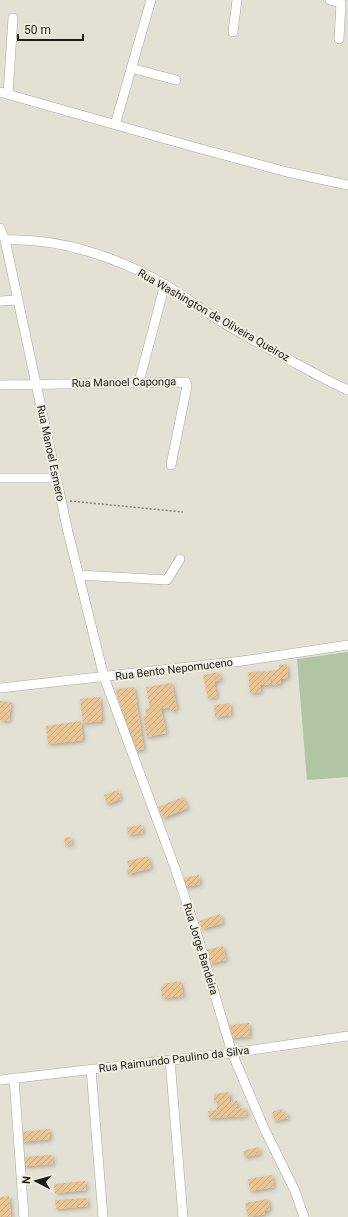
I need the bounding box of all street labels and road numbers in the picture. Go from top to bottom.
street label: Rua Washington de Oliveira Queiroz [135,266,293,365]
street label: Rua Manoel Caponga [72,375,176,390]
street label: Rua Manoel Esmero [34,404,67,502]
street label: Rua Bento Nepomuceno [114,656,234,683]
street label: Rua Jorge Bandeira [180,902,221,997]
street label: Rua Raimundo Paulino da Silva [98,1044,250,1075]

